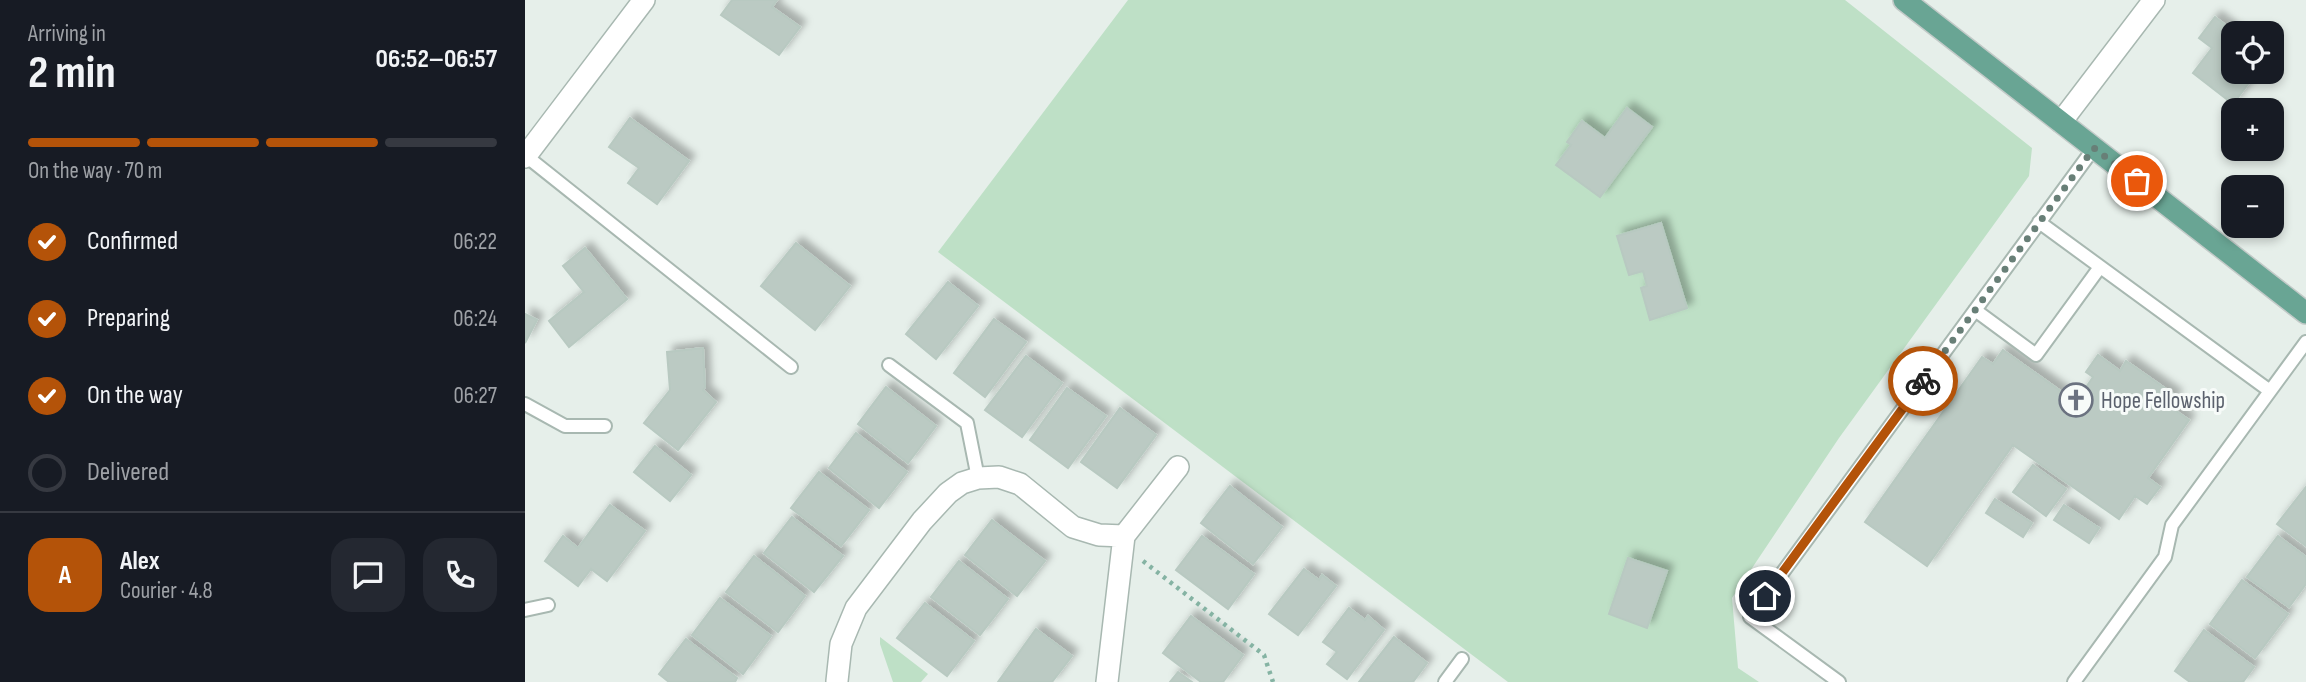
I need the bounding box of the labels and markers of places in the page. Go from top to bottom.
pin [2107,151,2167,211]
church icon: Hope Fellowship [2057,381,2095,419]
place label: Hope Fellowship [2101,387,2225,415]
pin [1735,566,1795,626]

